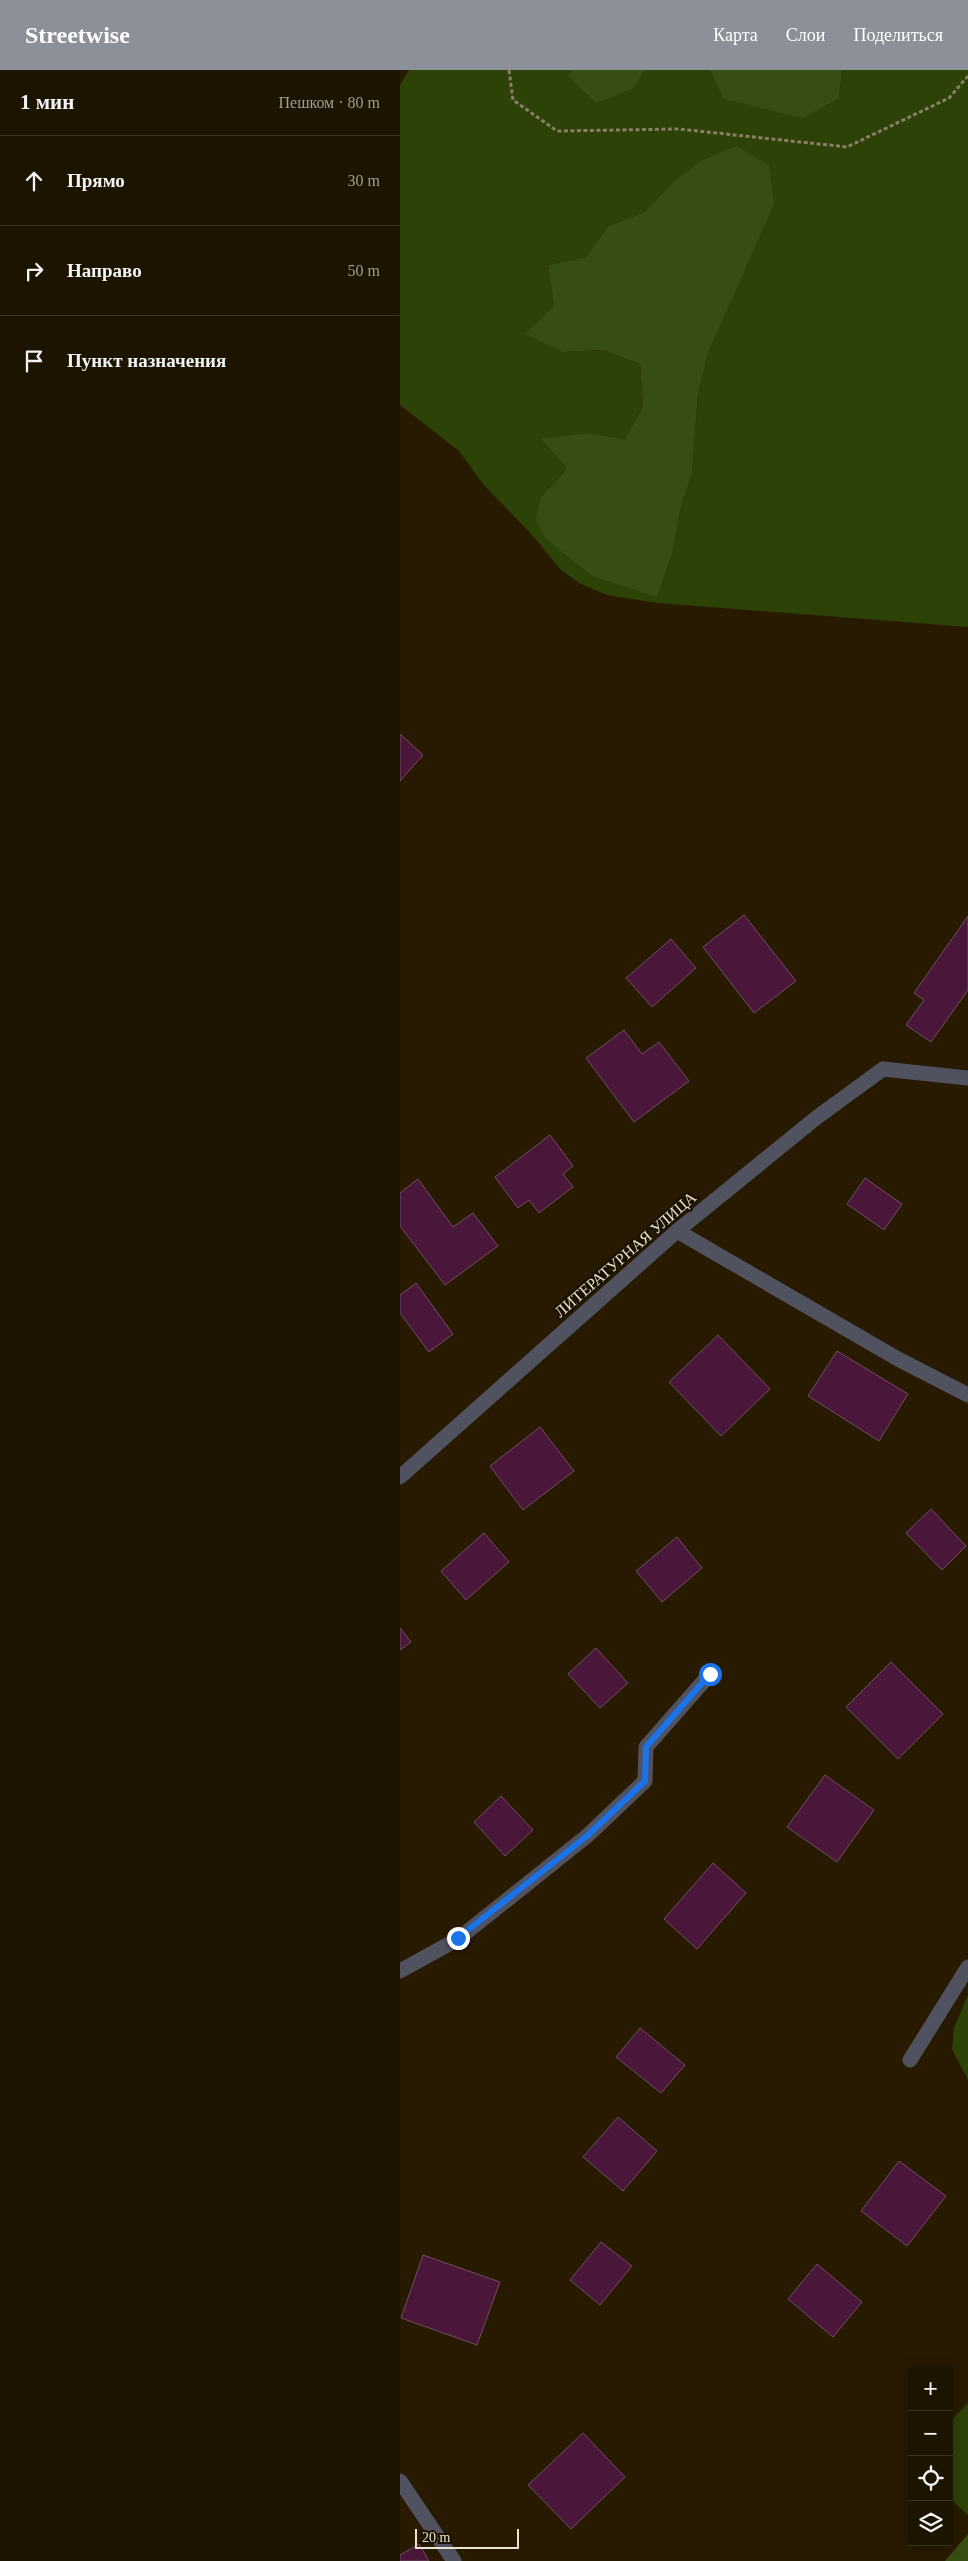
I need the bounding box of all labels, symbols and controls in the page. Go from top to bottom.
text: Streetwise [25,22,130,48]
text: Карта [713,25,758,45]
text: Слои [786,25,825,45]
text: Поделиться [853,25,943,45]
text: 1 мин [20,90,74,114]
text: Пешком · 80 m [278,94,380,111]
icon: ahead [20,167,48,195]
text: Прямо [67,170,125,191]
text: 30 m [348,172,380,189]
icon: right [20,257,48,285]
text: Направо [67,260,142,281]
text: 50 m [348,262,380,279]
icon: arrive [20,347,48,375]
text: Пункт назначения [67,350,226,371]
street label: ЛИТЕРАТУРНАЯ УЛИЦА [551,1188,700,1321]
route start [699,1663,722,1686]
route end [447,1927,470,1950]
map controls [908,2366,953,2546]
button: + [908,2366,953,2411]
button: − [908,2411,953,2456]
button: locate [908,2456,953,2501]
button: layers [908,2501,953,2546]
scale bar [415,2526,519,2549]
text: 20 m [422,2530,450,2545]

